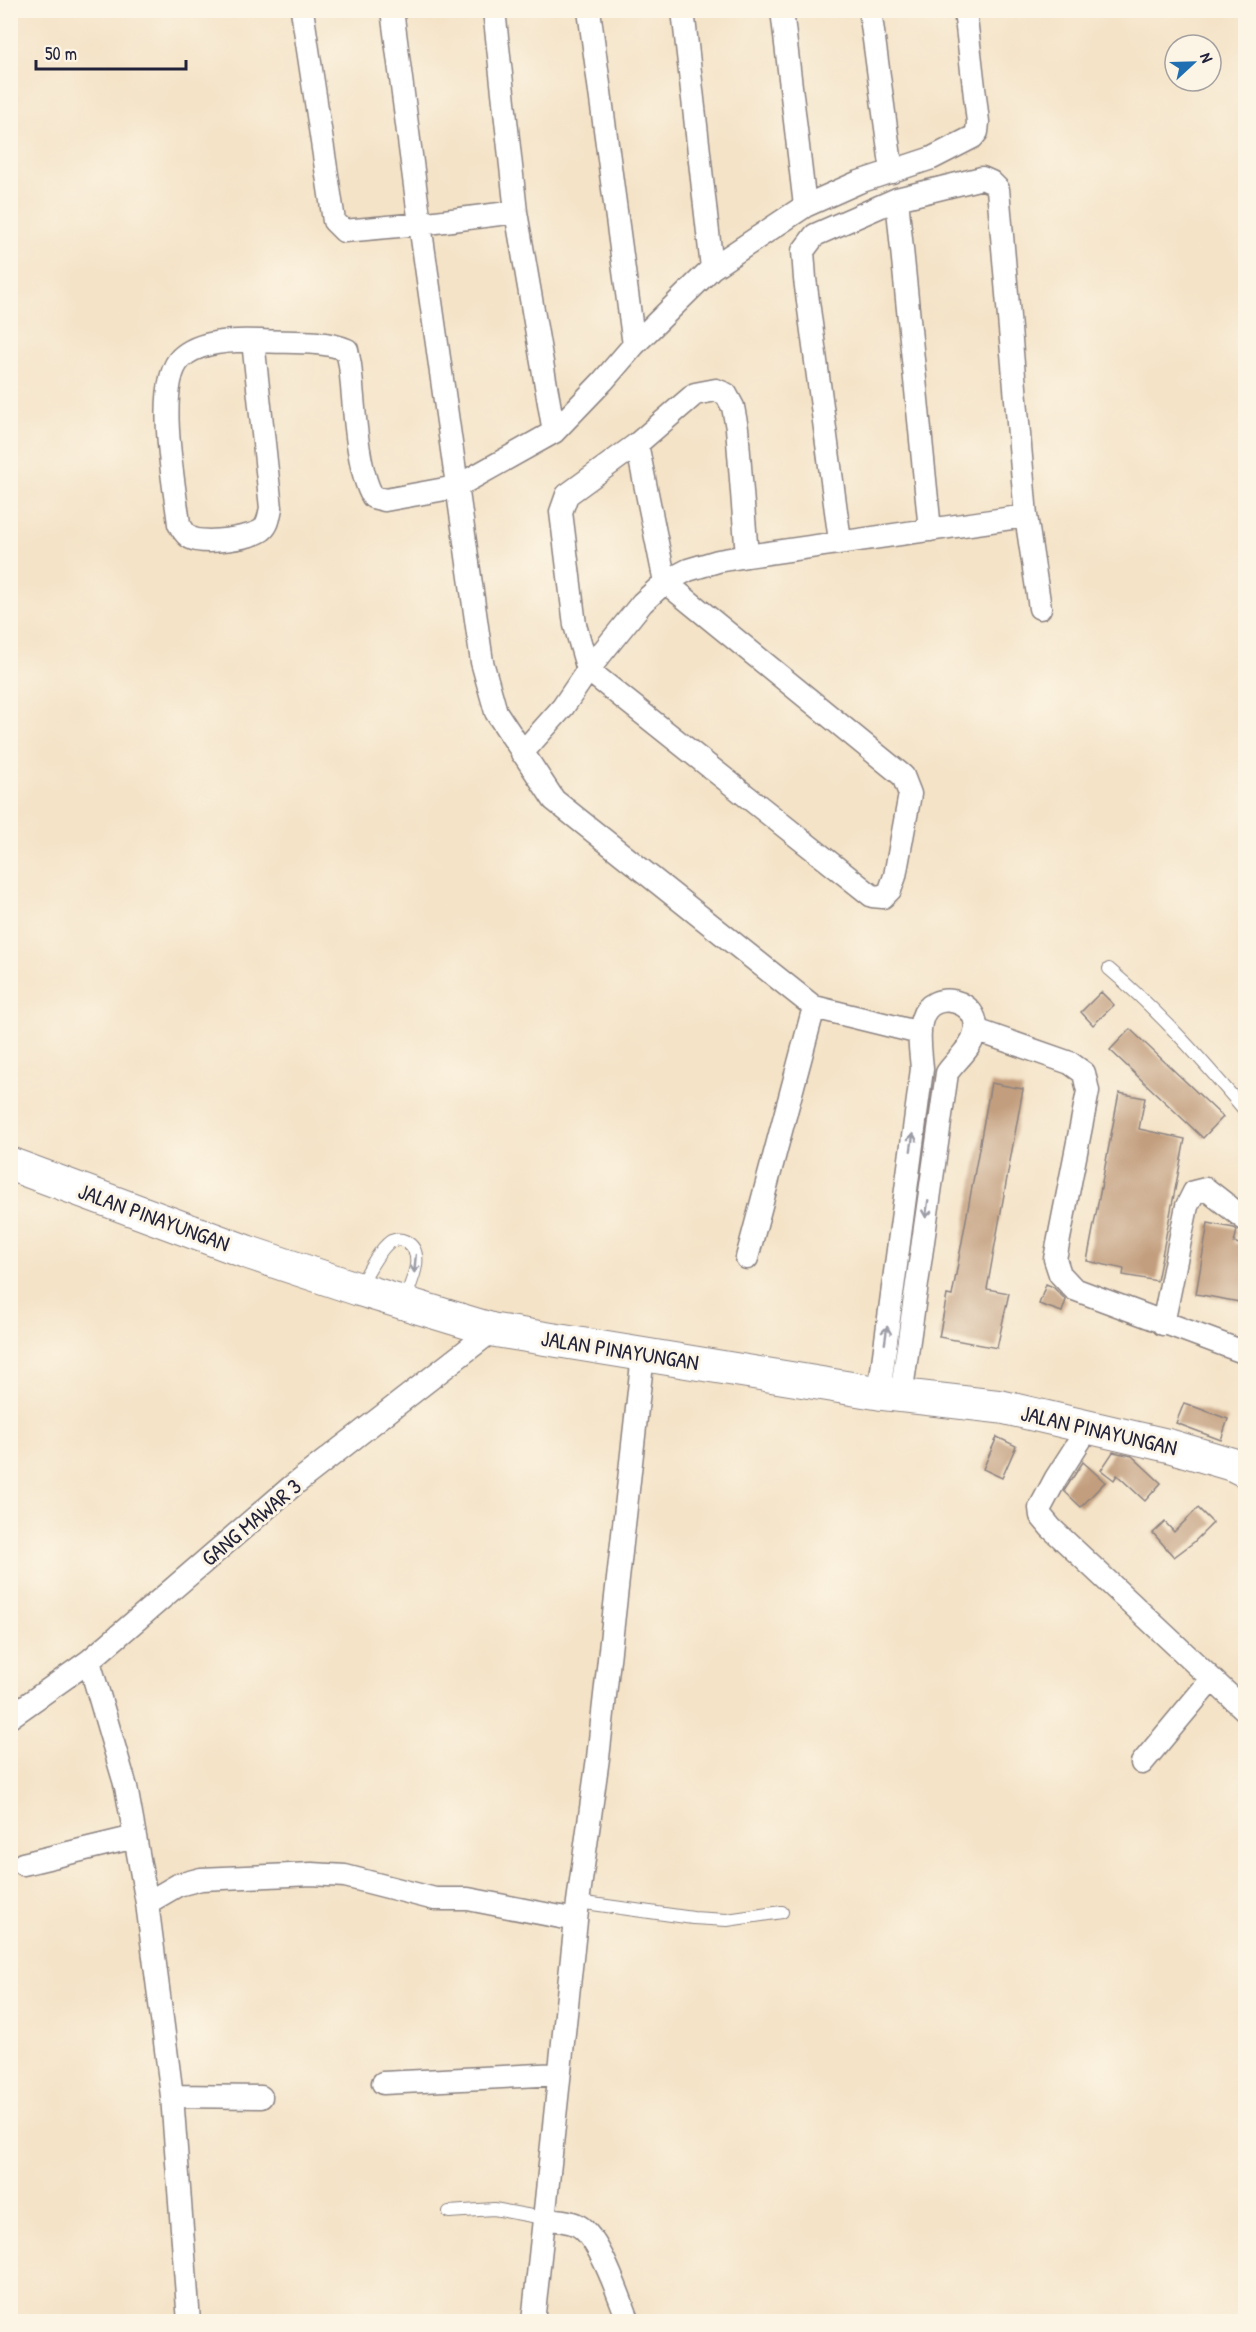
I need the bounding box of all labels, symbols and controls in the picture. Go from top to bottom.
scale bar [36,33,186,71]
north arrow [1163,33,1223,93]
text: 50 m [45,41,77,66]
text: N [1195,49,1219,66]
one-way arrow [907,1132,918,1152]
street label: JALAN PINAYUNGAN [74,1176,234,1258]
one-way arrow [922,1198,933,1218]
one-way arrow [409,1254,420,1273]
street label: JALAN PINAYUNGAN [539,1323,701,1377]
one-way arrow [881,1325,892,1345]
street label: JALAN PINAYUNGAN [1018,1397,1180,1463]
street label: GANG MAWAR 3 [195,1471,307,1573]

